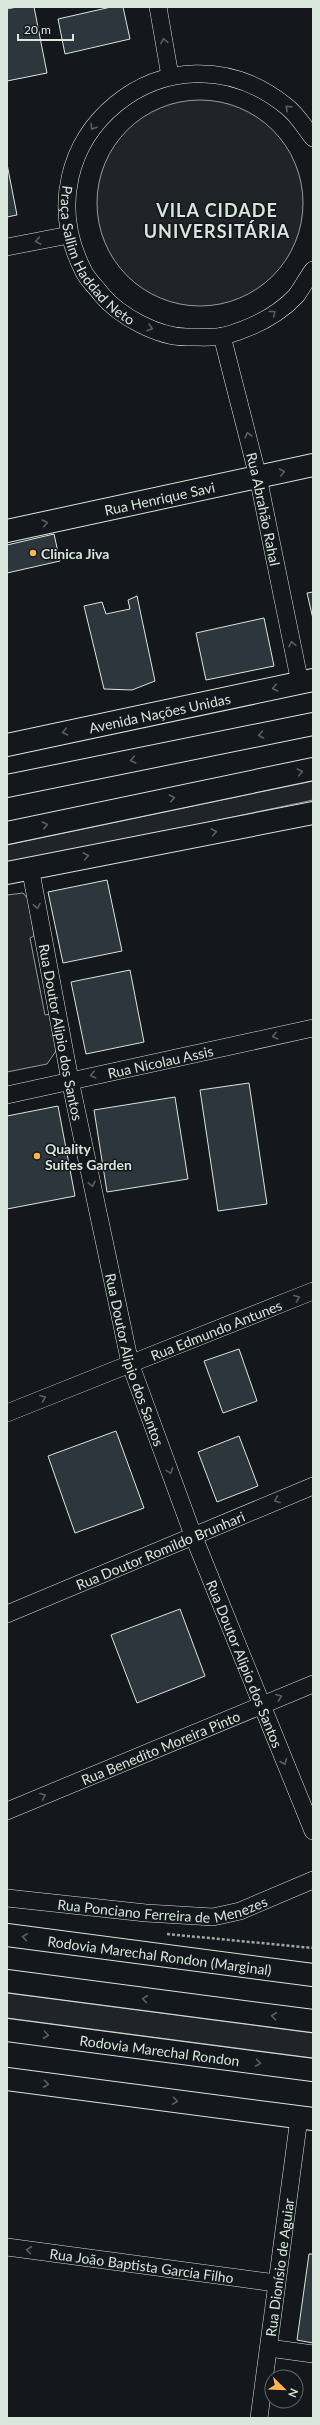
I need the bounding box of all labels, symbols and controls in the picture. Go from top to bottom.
scale bar [18,16,73,42]
text: 20 m [24,22,51,37]
one-way arrow [160,38,169,44]
one-way arrow [285,105,293,113]
one-way arrow [91,123,98,130]
street label: Praça Sallim Haddad Neto [58,185,138,328]
district label: VILA CIDADE UNIVERSITÁRIA [144,199,290,242]
one-way arrow [35,236,41,244]
one-way arrow [269,311,276,318]
one-way arrow [146,323,153,332]
one-way arrow [244,432,253,439]
street label: Rua Abrahão Rahal [243,450,284,567]
one-way arrow [278,468,285,476]
street label: Rua Henrique Savi [103,478,216,518]
one-way arrow [42,519,48,527]
place label: Clinica Jiva [41,545,109,562]
marker: Clinica Jiva [28,548,38,558]
one-way arrow [289,641,297,648]
one-way arrow [272,683,278,692]
street label: Avenida Nações Unidas [87,689,232,736]
one-way arrow [62,728,69,736]
one-way arrow [258,730,264,738]
one-way arrow [130,755,137,763]
one-way arrow [297,768,303,776]
one-way arrow [169,795,176,803]
one-way arrow [42,821,48,829]
one-way arrow [211,828,217,837]
one-way arrow [83,853,89,861]
one-way arrow [32,903,41,909]
street label: Rua Doutor Alipio dos Santos [36,942,87,1122]
one-way arrow [272,1031,278,1039]
street label: Rua Nicolau Assis [106,1042,215,1081]
one-way arrow [90,1071,96,1079]
place label: Quality Suites Garden [45,1140,132,1173]
marker: Quality Suites Garden [32,1151,42,1161]
one-way arrow [88,1181,96,1187]
street label: Rua Doutor Alipio dos Santos [103,1271,168,1448]
one-way arrow [293,1294,300,1302]
street label: Rua Edmundo Antunes [148,1296,284,1363]
one-way arrow [39,1395,47,1403]
one-way arrow [165,1468,173,1475]
one-way arrow [273,1496,280,1504]
street label: Rua Doutor Romildo Brunhari [73,1507,247,1593]
street label: Rua Doutor Alipio dos Santos [204,1577,287,1750]
one-way arrow [276,1694,283,1702]
street label: Rua Benedito Moreira Pinto [78,1707,242,1788]
one-way arrow [279,1757,287,1765]
one-way arrow [38,1793,46,1801]
street label: Rua Ponciano Ferreira de Menezes [57,1892,269,1926]
street label: Rodovia Marechal Rondon (Marginal) [47,1932,273,1978]
one-way arrow [21,1933,28,1942]
one-way arrow [142,1995,148,2004]
one-way arrow [271,2012,277,2021]
one-way arrow [43,2030,49,2039]
street label: Rodovia Marechal Rondon [79,2031,241,2069]
one-way arrow [255,2058,261,2067]
one-way arrow [43,2079,49,2088]
one-way arrow [171,2096,178,2105]
street label: Rua Dionísio de Aguiar [261,2197,297,2337]
street label: Rua João Baptista Garcia Filho [49,2244,235,2286]
one-way arrow [26,2246,33,2255]
north arrow [264,2369,304,2409]
text: N [286,2387,301,2400]

